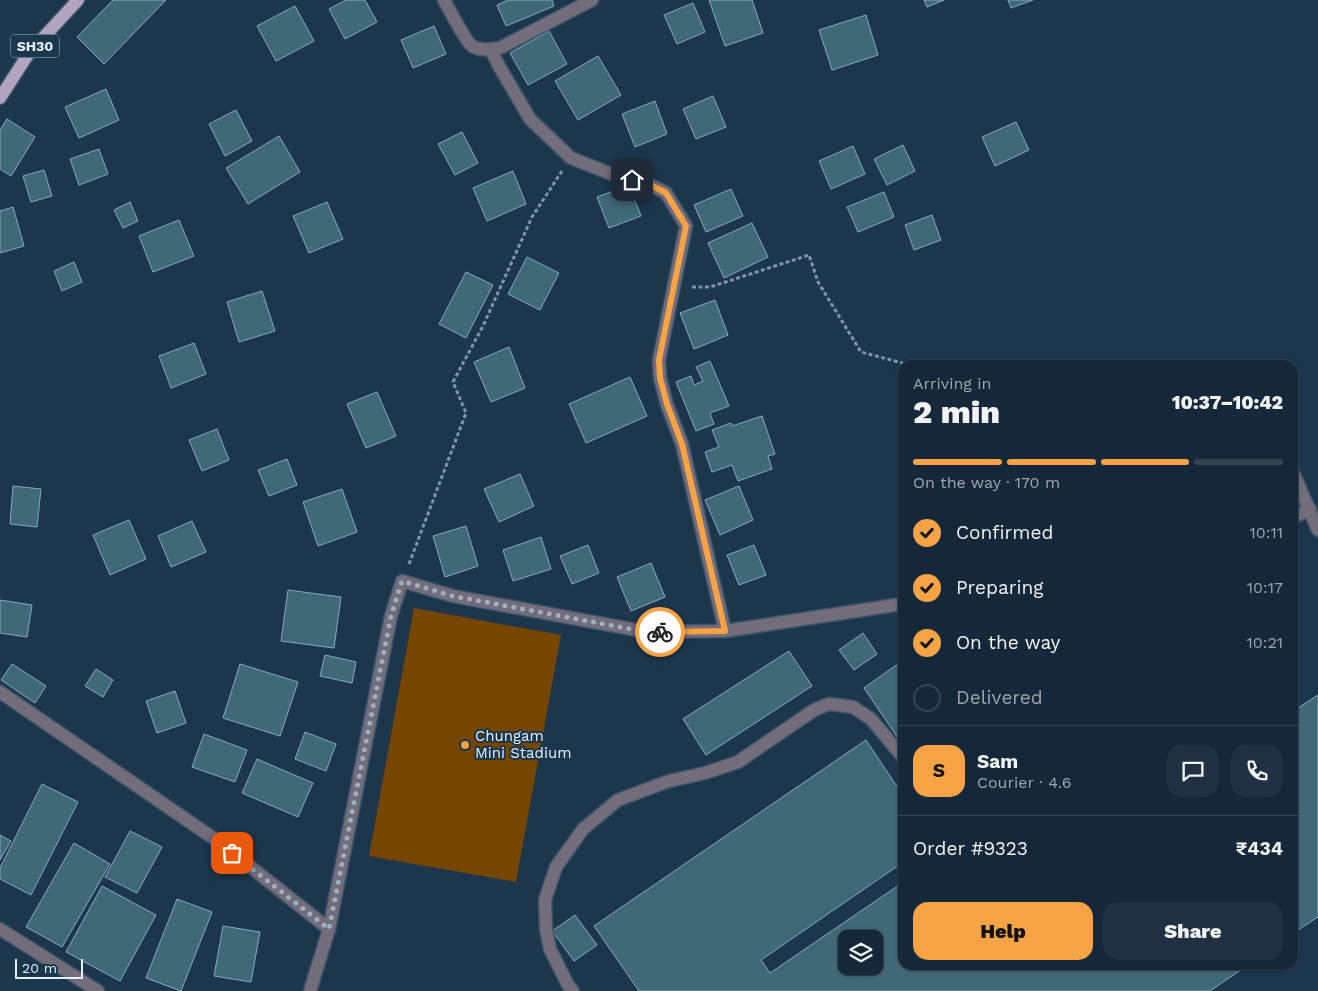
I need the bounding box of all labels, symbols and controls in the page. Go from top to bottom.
road number: SH30 [11,34,59,58]
pin [611,159,653,201]
icon: home [618,166,646,194]
text: Arriving in [913,374,991,393]
text: 10:37–10:42 [1172,391,1283,414]
text: 2 min [913,393,1000,431]
text: On the way · 170 m [913,473,1060,492]
icon: check [913,519,941,547]
text: Confirmed [956,521,1053,544]
text: 10:11 [1250,523,1283,542]
icon: check [913,574,941,602]
text: Preparing [956,576,1043,599]
text: 10:17 [1247,578,1283,597]
courier [635,607,685,657]
icon: bike [646,618,674,646]
icon: check [913,629,941,657]
text: On the way [956,631,1060,654]
text: 10:21 [1247,633,1283,652]
text: Delivered [956,686,1043,709]
place label: Chungam Mini Stadium [475,727,572,762]
marker: Chungam Mini Stadium [459,739,471,751]
button: chat [1167,745,1219,797]
button: phone [1231,745,1283,797]
text: Sam [977,750,1018,773]
text: S [933,759,945,782]
text: Courier · 4.6 [977,773,1072,792]
pin [211,832,253,874]
text: Order #9323 [913,837,1028,860]
text: ₹434 [1236,837,1283,860]
icon: bag [218,839,246,867]
button: Help [913,902,1093,960]
button: Share [1103,902,1283,960]
map controls [838,930,883,975]
button: layers [838,930,883,975]
scale bar [15,956,82,979]
text: 20 m [22,960,57,976]

